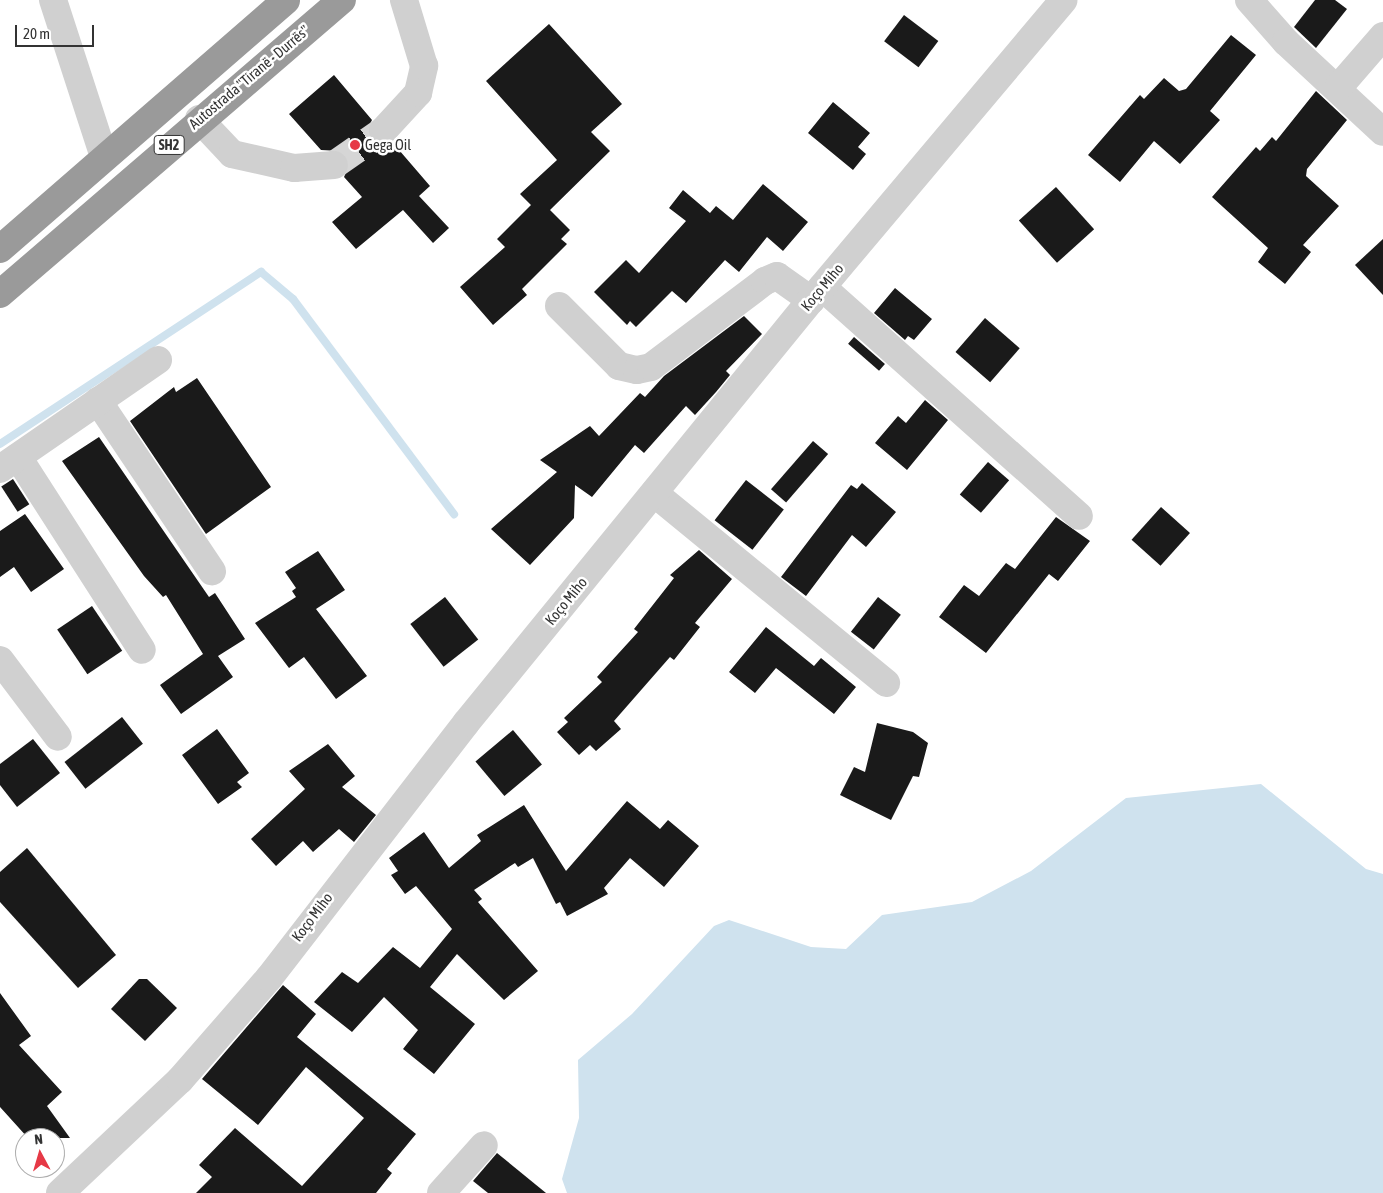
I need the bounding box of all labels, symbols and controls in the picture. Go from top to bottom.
scale bar [18,15,96,47]
street label: Autostrada "Tiranë - Durrës" [185,21,313,133]
text: 20 m [23,25,50,42]
road number: SH2 [153,134,185,156]
place label: Gega Oil [365,136,411,154]
marker: Gega Oil [349,139,361,151]
street label: Koço Miho [797,260,847,314]
street label: Koço Miho [541,573,591,629]
street label: Koço Miho [288,889,336,945]
north arrow [15,1128,65,1178]
text: N [34,1131,43,1147]

